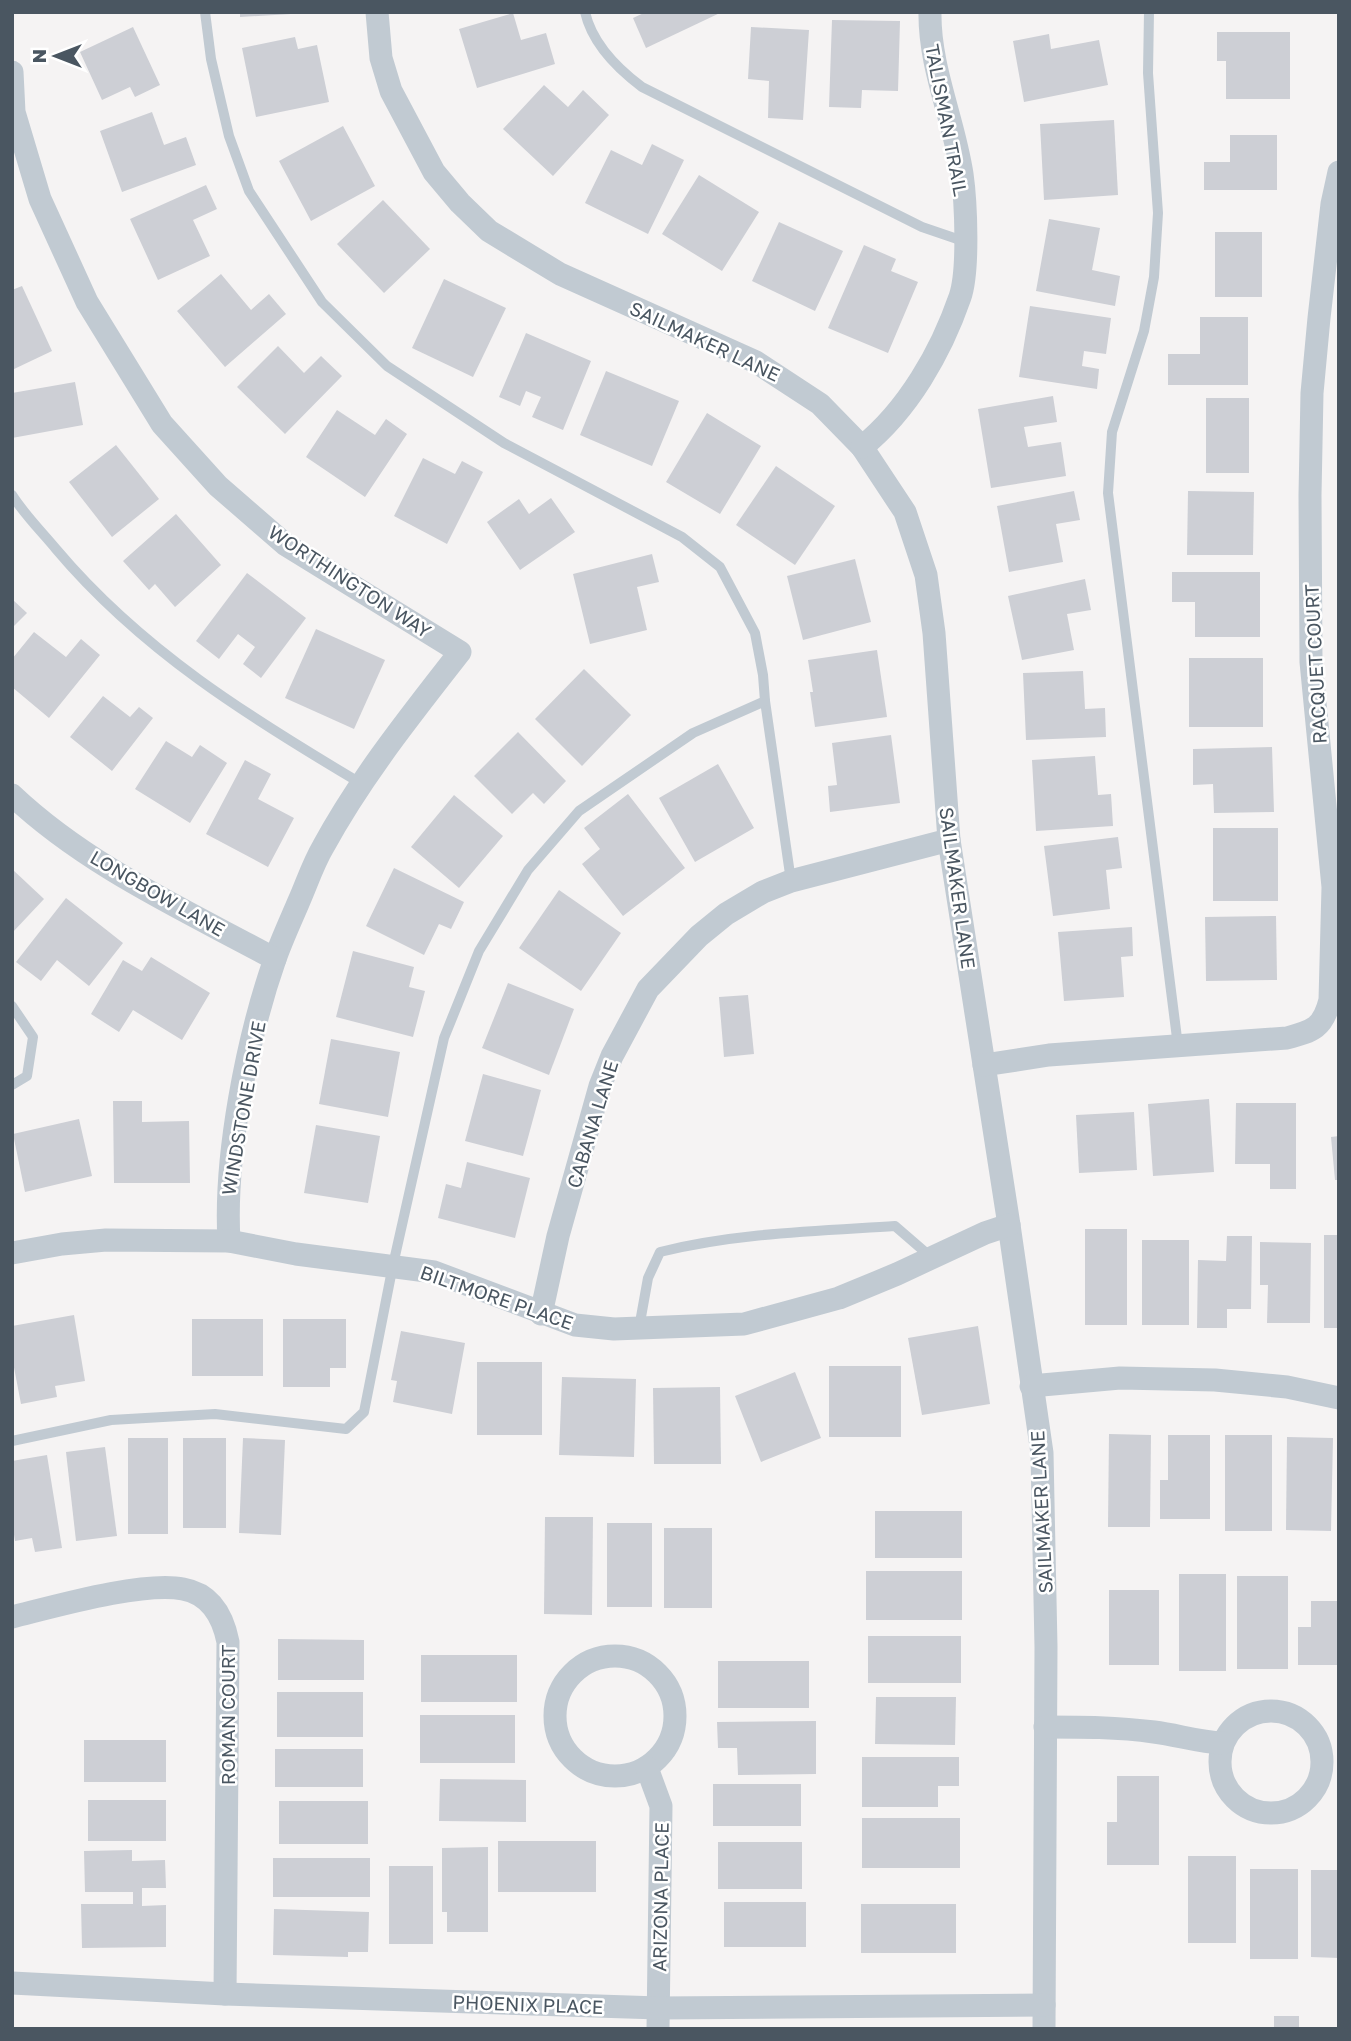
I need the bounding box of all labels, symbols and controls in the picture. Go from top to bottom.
north arrow [21,21,91,91]
street label: TALISMAN TRAIL [921,42,973,198]
text: N [27,49,50,63]
street label: SAILMAKER LANE [626,296,784,386]
street label: WORTHINGTON WAY [264,520,436,642]
street label: RACQUET COURT [1299,583,1331,744]
street label: SAILMAKER LANE [935,806,981,970]
street label: LONGBOW LANE [87,845,229,941]
street label: WINDSTONE DRIVE [216,1019,270,1197]
street label: CABANA LANE [562,1057,622,1191]
street label: BILTMORE PLACE [418,1260,576,1334]
street label: SAILMAKER LANE [1025,1430,1057,1594]
street label: ROMAN COURT [216,1644,239,1785]
street label: ARIZONA PLACE [647,1822,673,1972]
street label: PHOENIX PLACE [452,1990,604,2018]

